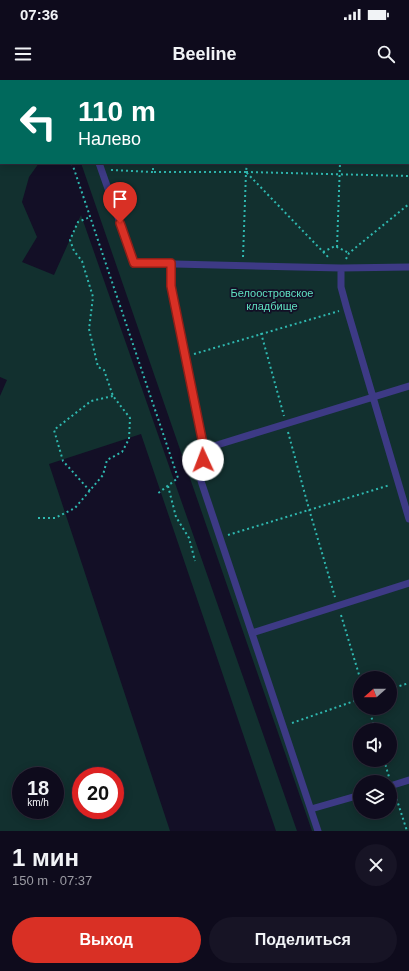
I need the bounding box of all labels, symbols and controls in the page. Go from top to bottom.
text: 07:36 [20,6,58,23]
icon: menu [12,43,34,65]
icon: search [375,43,397,65]
text: Beeline [172,44,237,64]
icon: left [12,96,64,148]
text: 110 m [78,96,156,127]
text: Налево [78,129,141,149]
pin [103,182,137,223]
icon: arrive [109,188,131,210]
park label: Белоостровское кладбище [231,287,313,312]
position arrow [182,439,224,481]
north arrow [353,671,397,715]
map controls [353,671,397,819]
button: sound [353,723,397,767]
speed limit sign: 20 [72,767,124,819]
button: layers [353,775,397,819]
text: 18 [27,777,49,799]
text: km/h [27,797,49,808]
text: 1 мин [12,844,79,871]
button: close [355,844,397,886]
text: 150 m · 07:37 [12,873,92,888]
button: Выход [12,917,201,963]
button: Поделиться [209,917,397,963]

